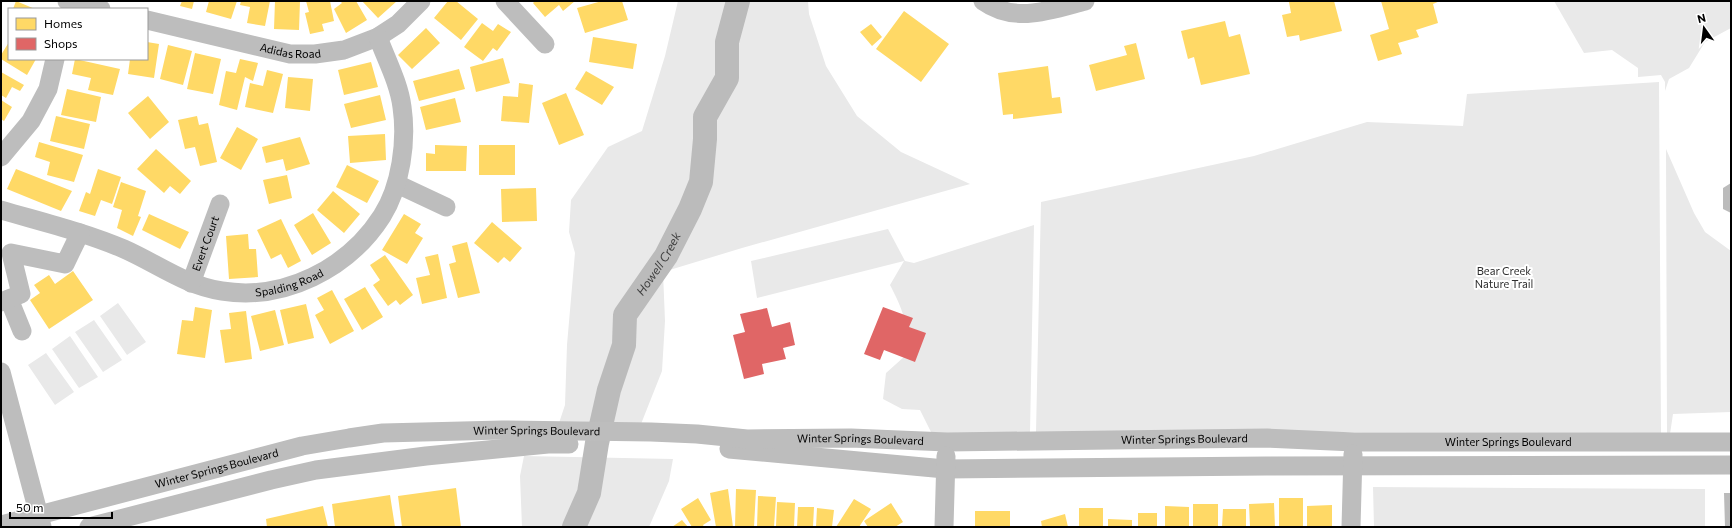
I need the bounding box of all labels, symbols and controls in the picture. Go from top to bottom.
legend [8,8,148,60]
north arrow [1684,8,1724,48]
text: N [1696,11,1707,25]
text: Homes [44,16,82,30]
text: Shops [44,36,78,50]
street label: Adidas Road [259,40,322,60]
street label: Evert Court [189,214,221,273]
water label: Howell Creek [633,229,683,298]
park label: Bear Creek Nature Trail [1475,264,1533,290]
street label: Spalding Road [255,266,325,298]
street label: Winter Springs Boulevard [473,423,600,437]
street label: Winter Springs Boulevard [797,431,924,447]
street label: Winter Springs Boulevard [1121,431,1248,446]
street label: Winter Springs Boulevard [1445,435,1572,448]
street label: Winter Springs Boulevard [154,446,280,490]
scale bar [10,494,112,520]
text: 50 m [16,500,44,514]

